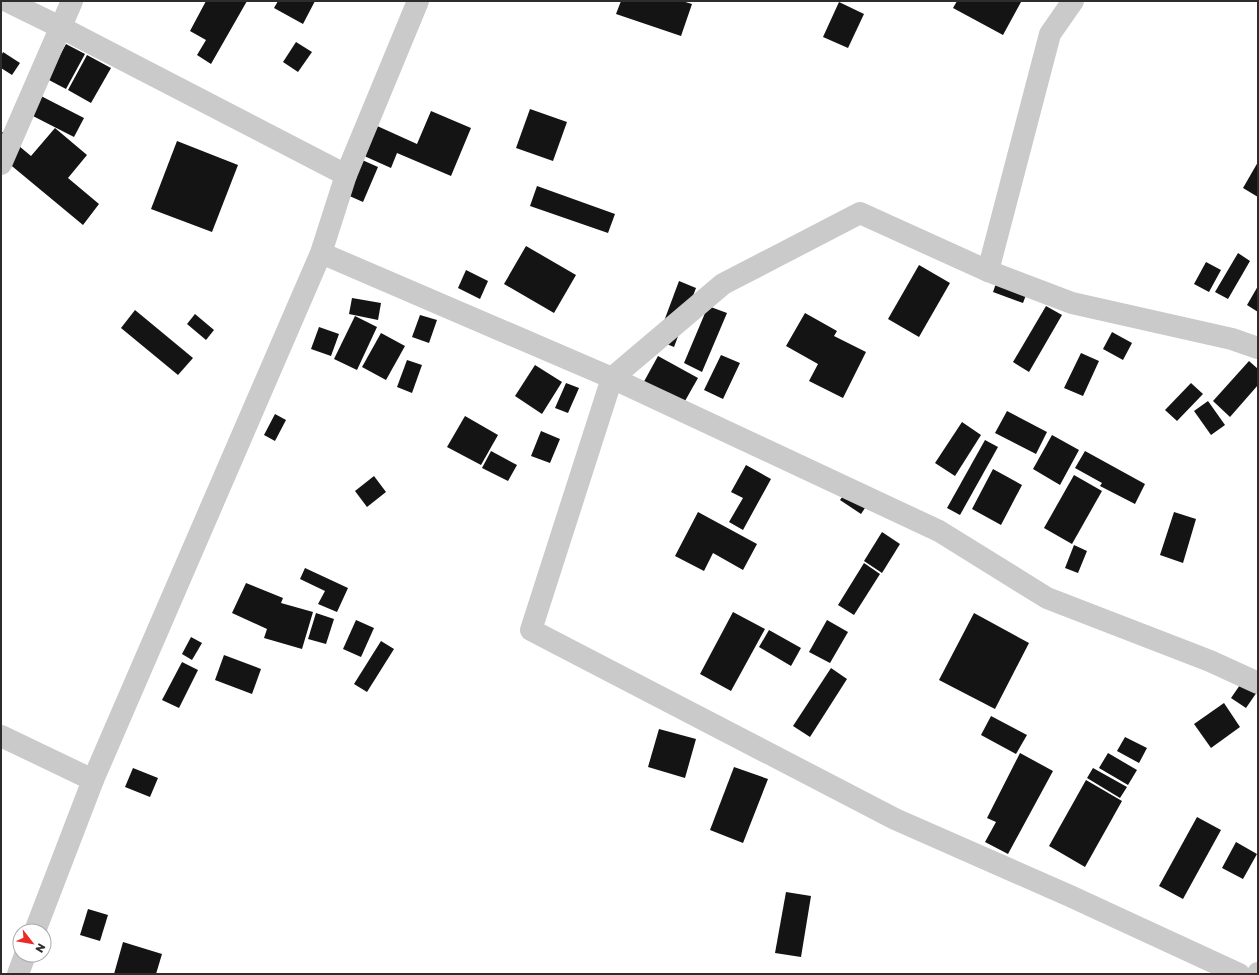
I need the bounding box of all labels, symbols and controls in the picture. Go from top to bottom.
north arrow [12,923,52,963]
text: N [33,941,49,955]

